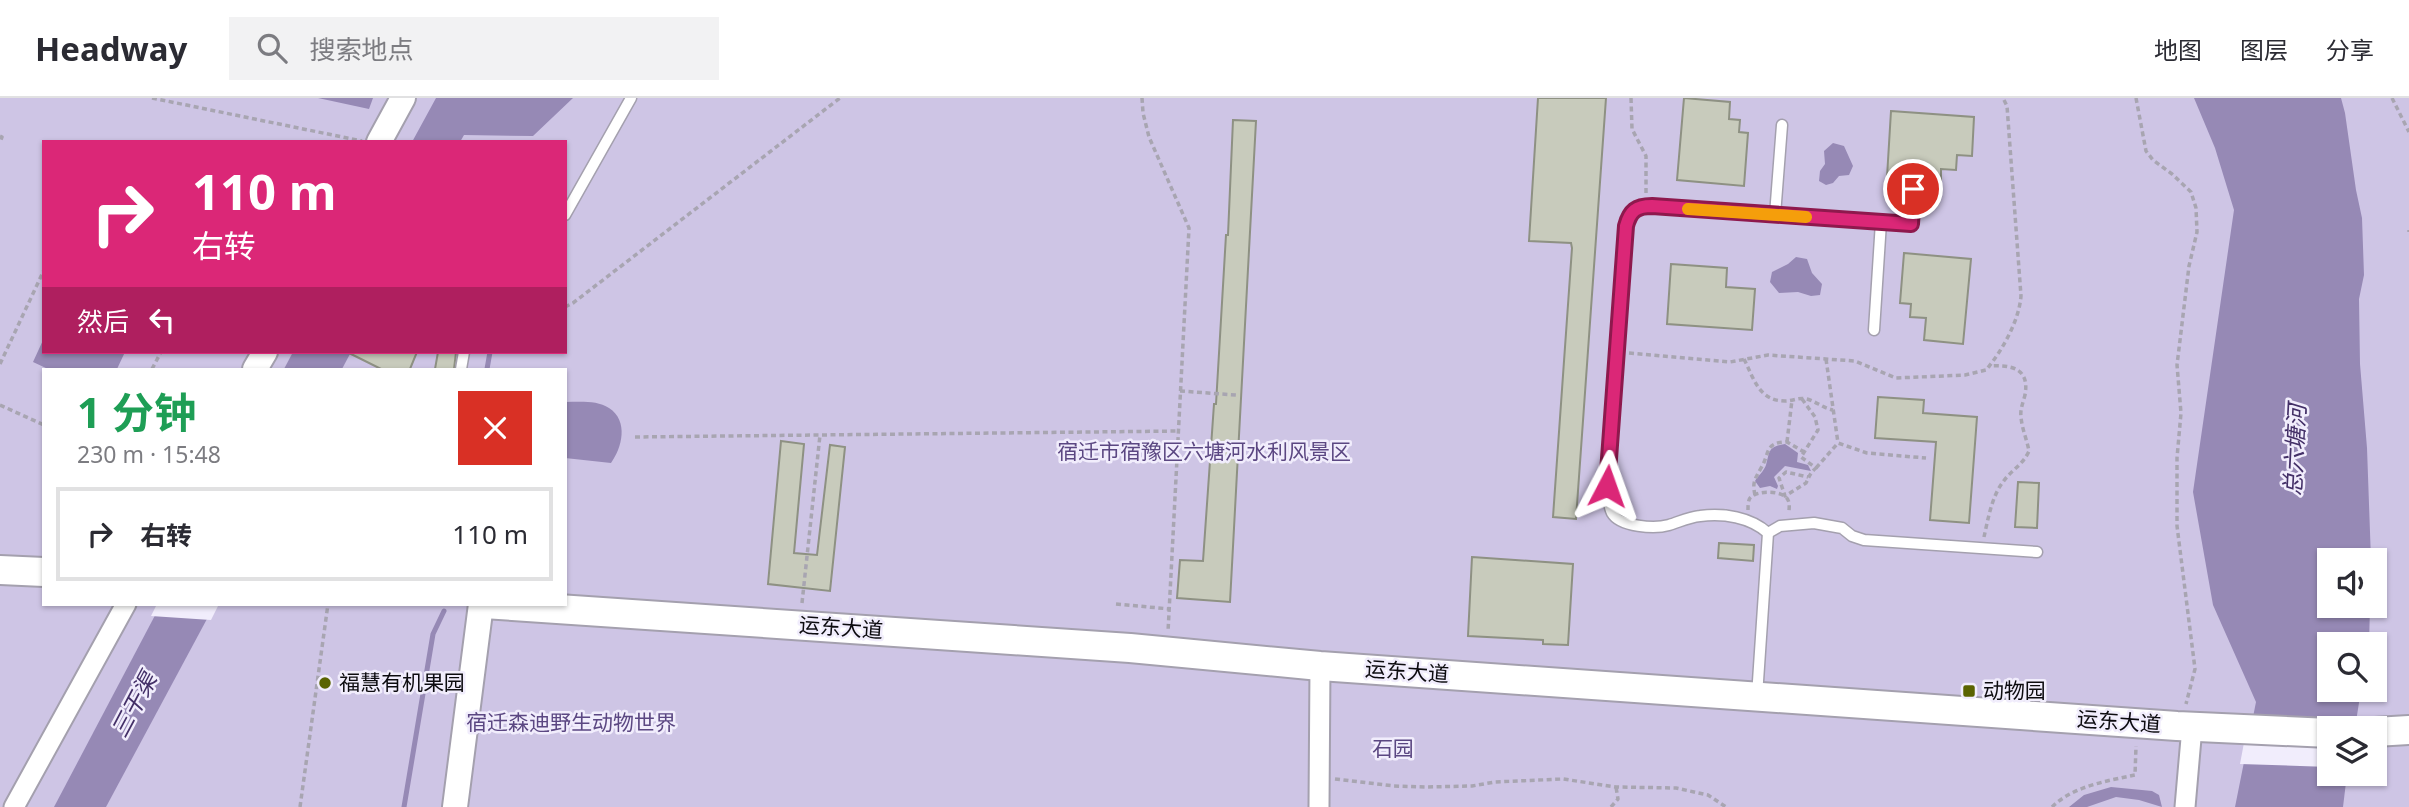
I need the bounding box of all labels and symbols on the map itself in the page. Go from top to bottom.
pin [1883,159,1943,219]
water label: 总六塘河 [2276,399,2313,497]
park label: 宿迁市宿豫区六塘河水利风景区 [1057,437,1351,465]
position arrow [1570,449,1644,523]
street label: 运东大道 [798,610,884,644]
street label: 运东大道 [1364,654,1450,688]
water label: 三干渠 [103,664,165,743]
place label: 福慧有机果园 [339,668,465,696]
marker: 福慧有机果园 [317,675,333,691]
place label: 动物园 [1983,676,2046,704]
marker: 动物园 [1961,683,1977,699]
street label: 运东大道 [2076,704,2162,738]
park label: 宿迁森迪野生动物世界 [466,708,676,736]
park label: 石园 [1372,734,1414,762]

